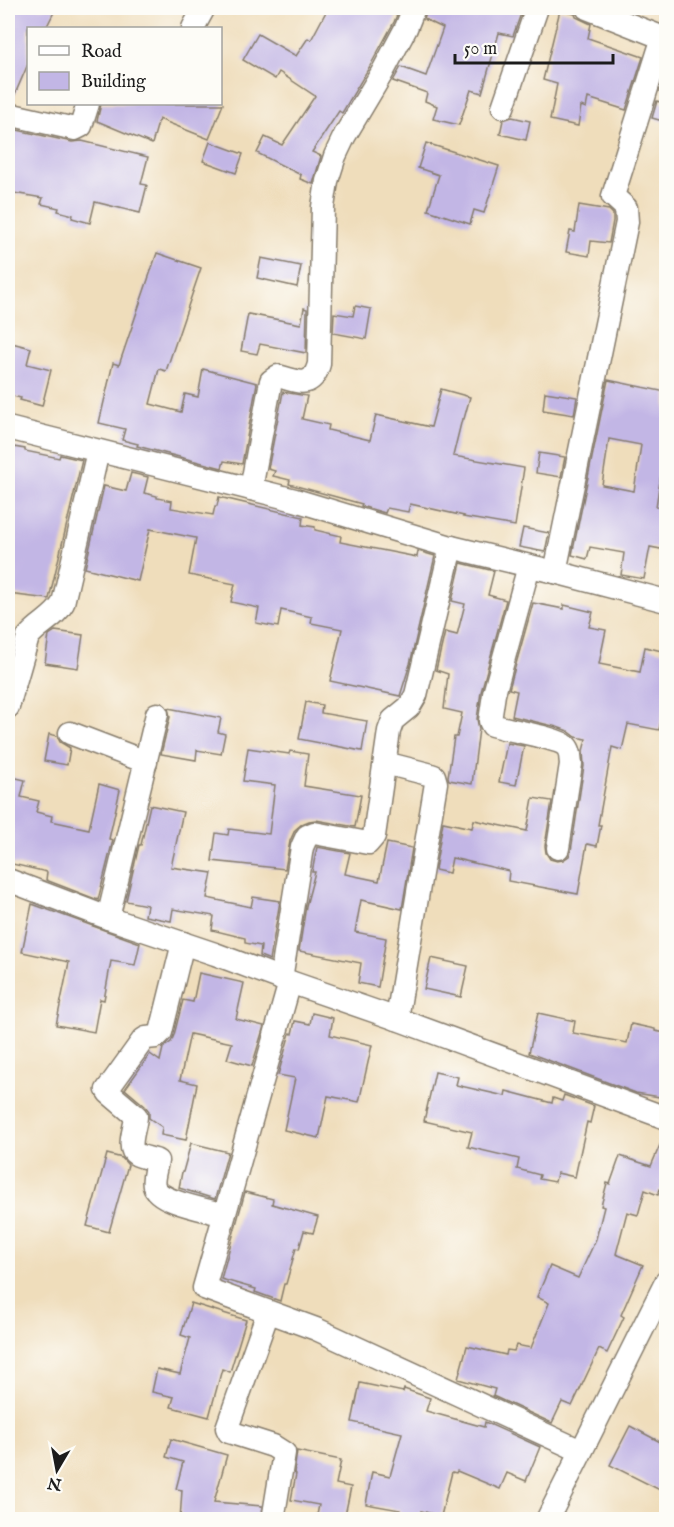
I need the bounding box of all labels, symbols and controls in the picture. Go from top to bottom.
legend [27,27,222,105]
scale bar [455,27,612,65]
text: 50 m [464,38,497,61]
text: Road [81,41,122,64]
text: Building [81,71,146,94]
north arrow [27,1440,87,1500]
text: N [46,1472,64,1494]

